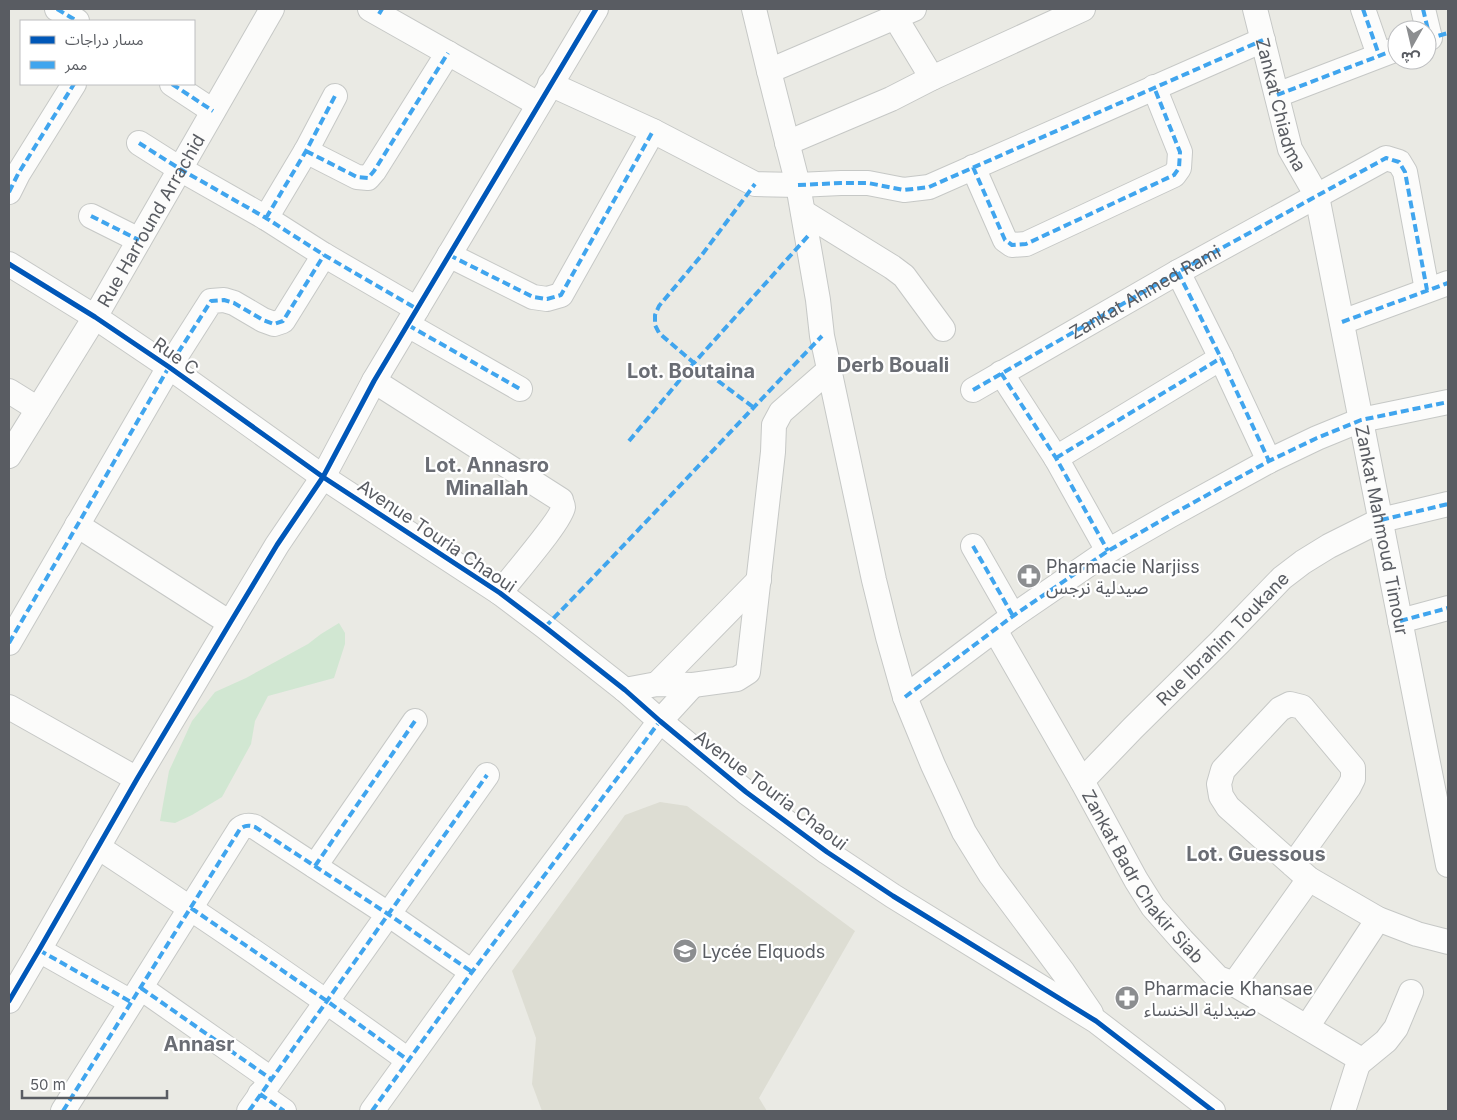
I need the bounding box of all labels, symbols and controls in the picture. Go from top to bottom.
legend [20,20,195,85]
north arrow [1387,20,1437,70]
text: مسار دراجات [65,30,144,49]
street label: Zankat Chiadma [1252,35,1311,175]
text: ش [1399,49,1421,68]
text: ممر [64,55,88,74]
street label: Rue Harround Arrachid [93,130,208,310]
street label: Zankat Ahmed Rami [1066,240,1224,343]
street label: Rue C [149,333,203,379]
district label: Derb Bouali [837,353,949,377]
district label: Lot. Boutaina [627,359,755,383]
street label: Zankat Mahmoud Timour [1352,423,1413,637]
district label: Lot. Annasro Minallah [425,453,549,500]
street label: Avenue Touria Chaoui [354,475,520,597]
place label: Pharmacie Narjiss صيدلية نرجس [1046,556,1200,599]
pharmacy icon: Pharmacie Narjiss صيدلية نرجس [1016,563,1042,589]
street label: Rue Ibrahim Toukane [1152,567,1293,710]
street label: Avenue Touria Chaoui [690,726,852,854]
street label: Zankat Badr Chakir Siab [1078,786,1209,967]
district label: Lot. Guessous [1186,842,1326,866]
school or university icon: Lycée Elquods [672,938,698,964]
place label: Lycée Elquods [702,941,825,962]
place label: Pharmacie Khansae صيدلية الخنساء [1144,978,1313,1020]
pharmacy icon: Pharmacie Khansae صيدلية الخنساء [1114,985,1140,1011]
district label: Annasr [164,1032,234,1056]
scale bar [22,1068,168,1100]
text: 50 m [30,1075,66,1094]

